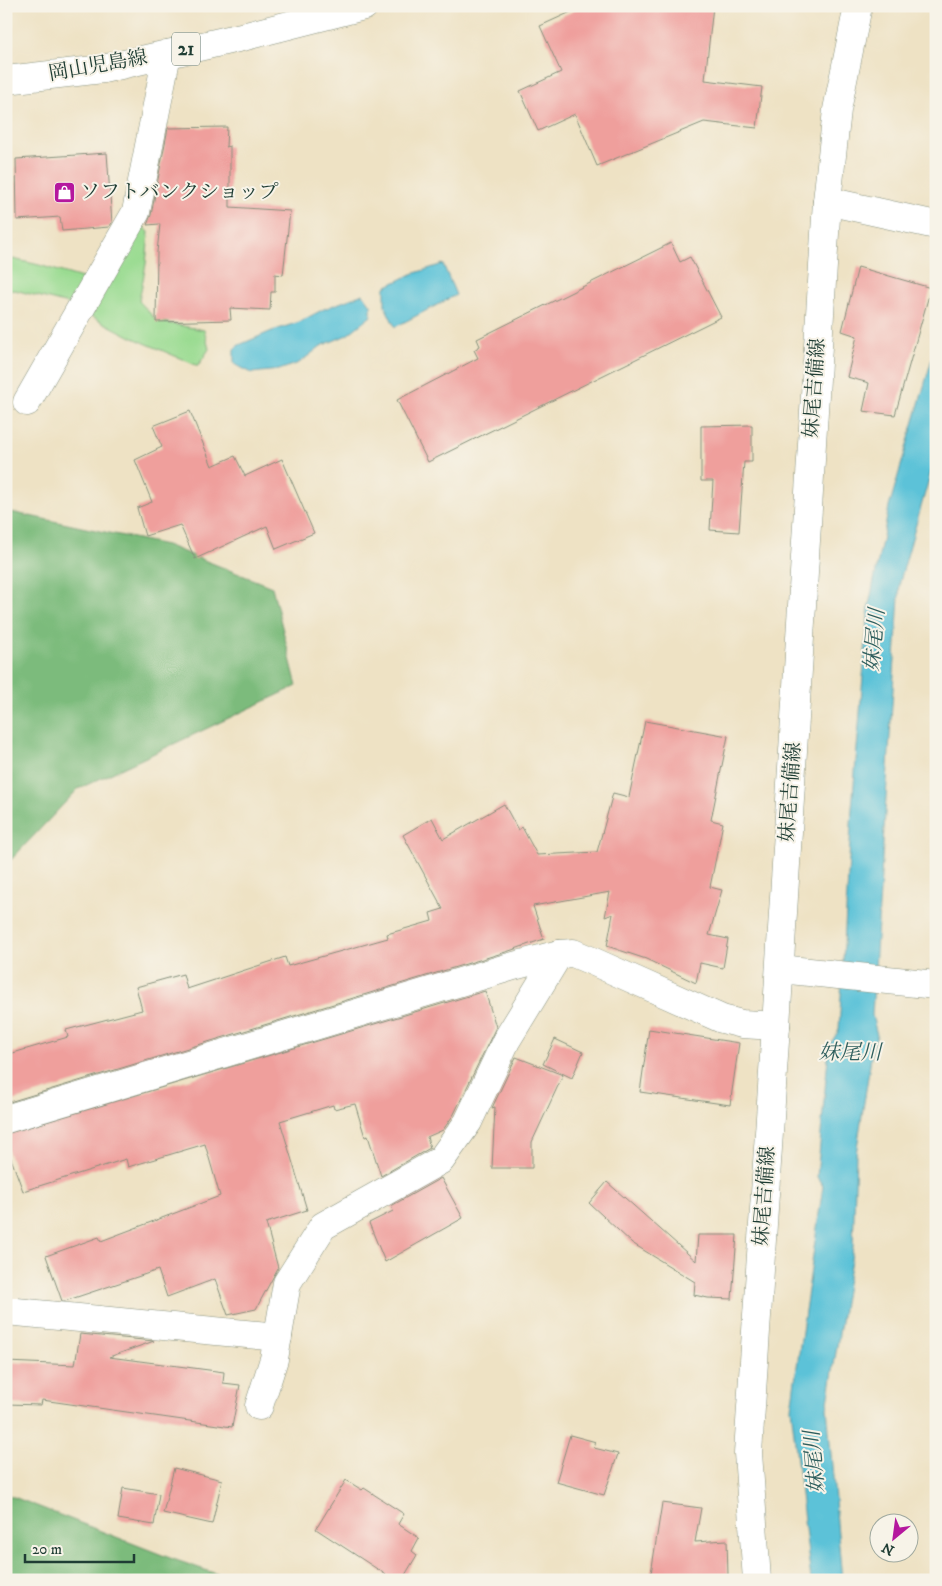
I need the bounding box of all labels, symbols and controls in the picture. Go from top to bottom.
road number: 21 [172,33,200,66]
street label: 岡山児島線 [47,45,149,87]
shop icon: ソフトバンクショップ [52,180,76,204]
place label: ソフトバンクショップ [80,180,279,205]
street label: 妹尾吉備線 [799,337,831,439]
water label: 妹尾川 [859,605,891,673]
street label: 妹尾吉備線 [775,741,807,843]
water label: 妹尾川 [819,1040,883,1066]
street label: 妹尾吉備線 [749,1145,781,1247]
water label: 妹尾川 [799,1427,831,1495]
north arrow [870,1514,920,1564]
scale bar [25,1531,134,1563]
text: N [878,1538,898,1559]
text: 20 m [32,1540,62,1559]

